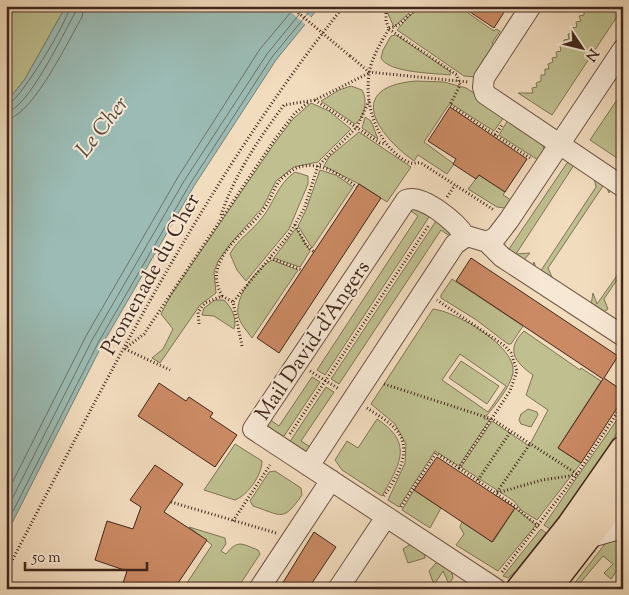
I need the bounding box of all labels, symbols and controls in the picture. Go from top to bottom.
north arrow [556,22,606,72]
text: N [580,44,602,65]
water label: Le Cher [69,90,138,165]
street label: Promenade du Cher [95,189,209,361]
street label: Mail David-d'Angers [249,255,378,427]
scale bar [25,540,148,572]
text: 50 m [31,548,61,569]

